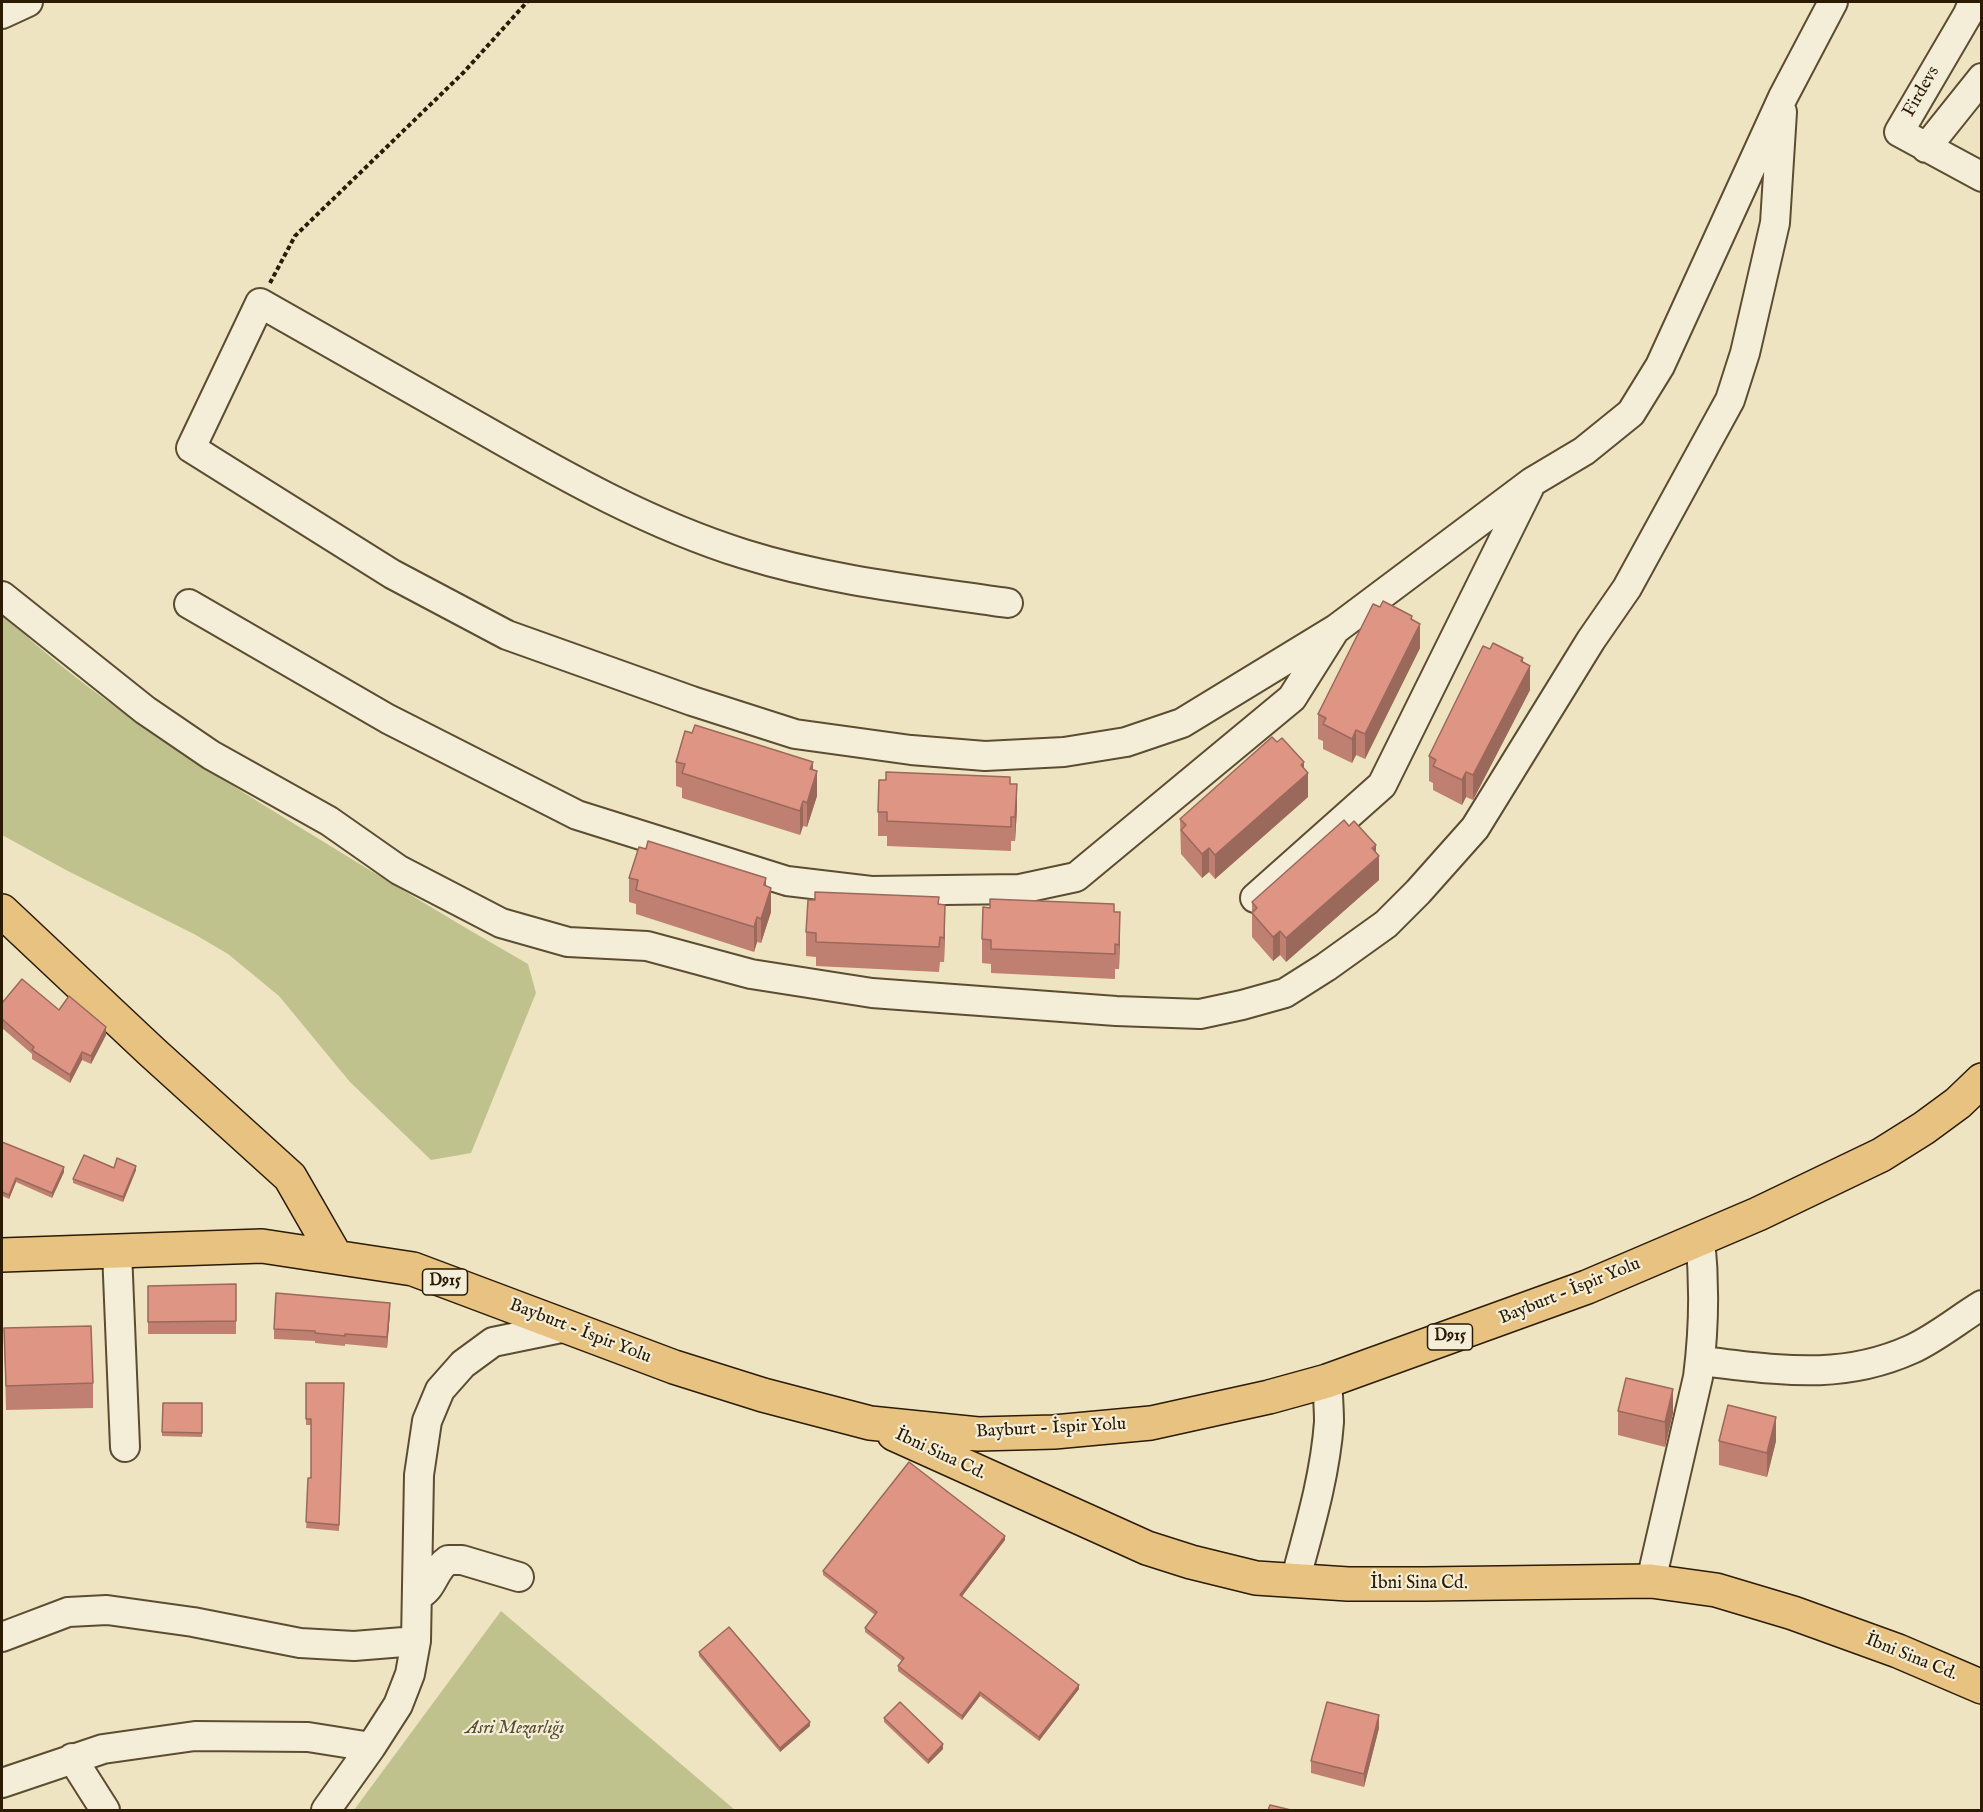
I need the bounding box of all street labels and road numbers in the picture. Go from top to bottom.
street label: Firdevs [1899,63,1945,121]
street label: Bayburt - İspir Yolu [1496,1254,1644,1330]
road number: D915 [422,1269,468,1295]
street label: Bayburt - İspir Yolu [506,1295,654,1369]
road number: D915 [1428,1324,1472,1350]
street label: Bayburt - İspir Yolu [975,1414,1127,1444]
street label: İbni Sina Cd. [891,1425,989,1485]
street label: İbni Sina Cd. [1370,1573,1468,1595]
street label: İbni Sina Cd. [1862,1630,1960,1686]

